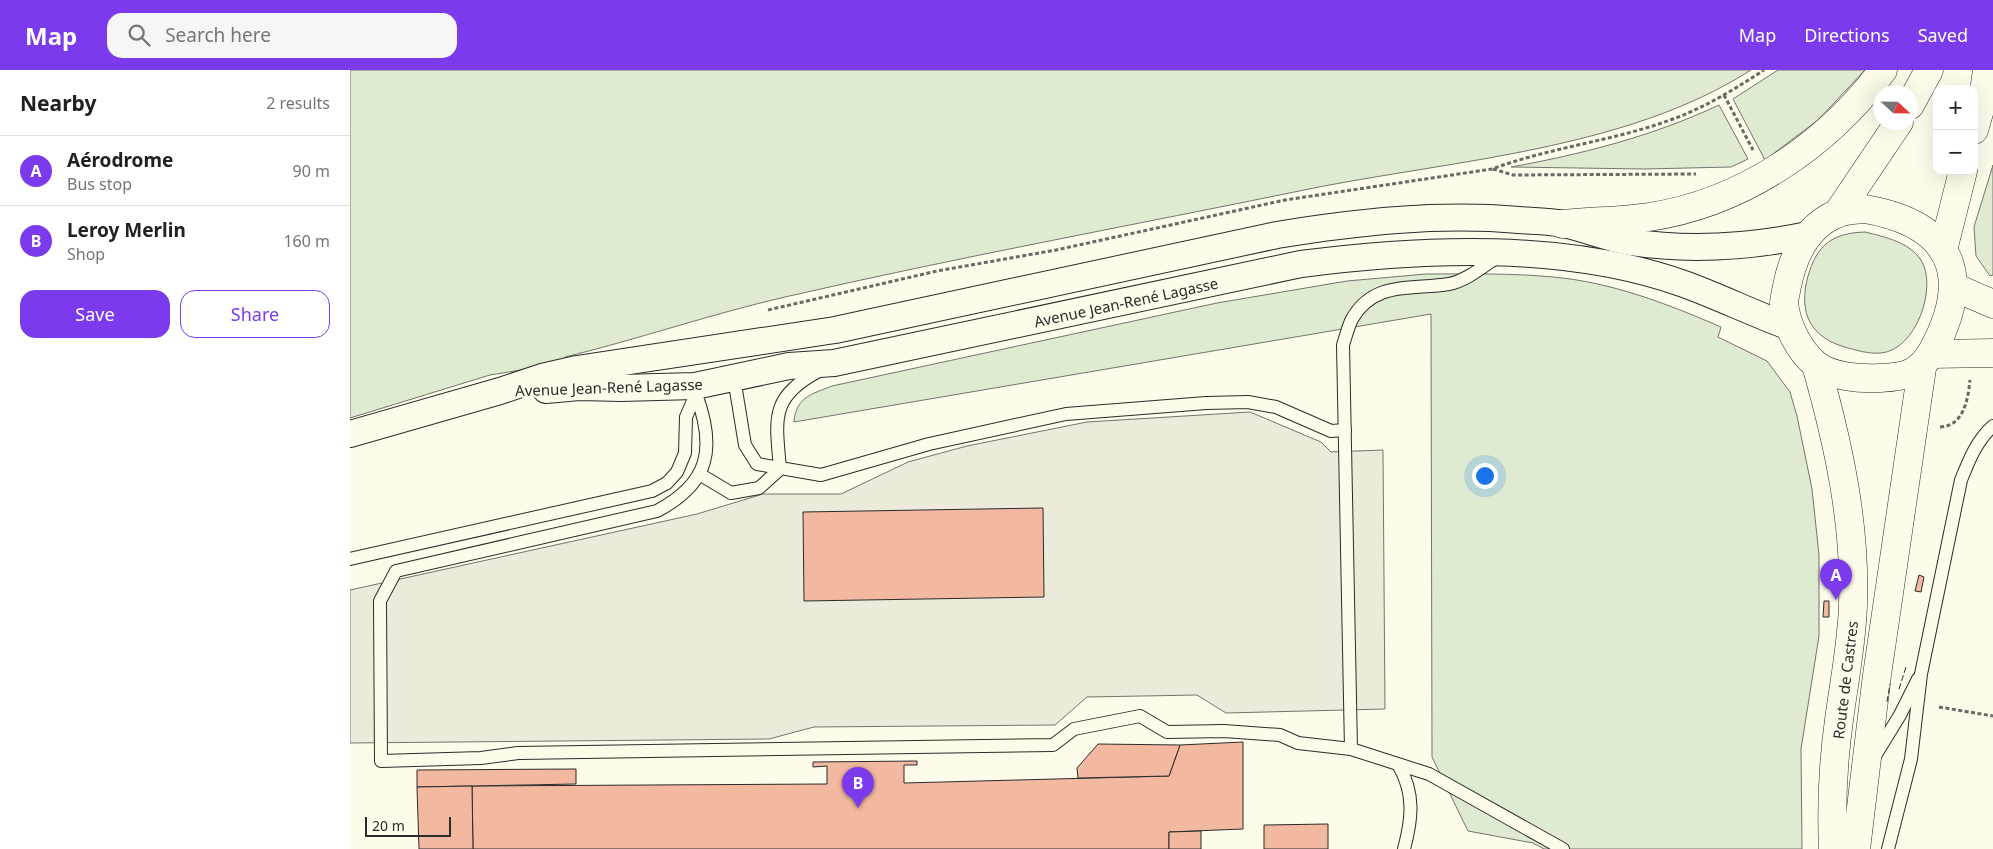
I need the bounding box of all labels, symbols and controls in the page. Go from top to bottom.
search box [107,13,457,58]
text: Map [25,19,77,52]
icon: search [125,21,153,49]
text: Search here [165,22,271,48]
text: Map [1739,23,1776,47]
text: Directions [1804,23,1890,47]
text: Saved [1918,23,1968,47]
north arrow [1873,85,1918,130]
map controls [1933,85,1978,175]
button: + [1933,85,1978,130]
text: Nearby [20,89,96,117]
text: 2 results [266,92,330,114]
button: − [1933,130,1978,175]
text: Aérodrome [67,147,173,173]
text: A [30,160,42,182]
text: 90 m [293,160,330,182]
text: Bus stop [67,173,132,195]
text: Leroy Merlin [67,217,186,243]
text: B [31,230,41,252]
text: 160 m [283,230,330,252]
text: Shop [67,243,105,265]
street label: Avenue Jean-René Lagasse [1032,273,1220,331]
button: Save [20,290,170,338]
button: Share [180,290,330,338]
street label: Avenue Jean-René Lagasse [515,374,703,400]
your location [1472,463,1498,489]
pin: A [1820,559,1852,600]
street label: Route de Castres [1828,620,1862,740]
pin: B [842,767,874,808]
scale bar [365,814,451,837]
text: 20 m [372,816,405,835]

